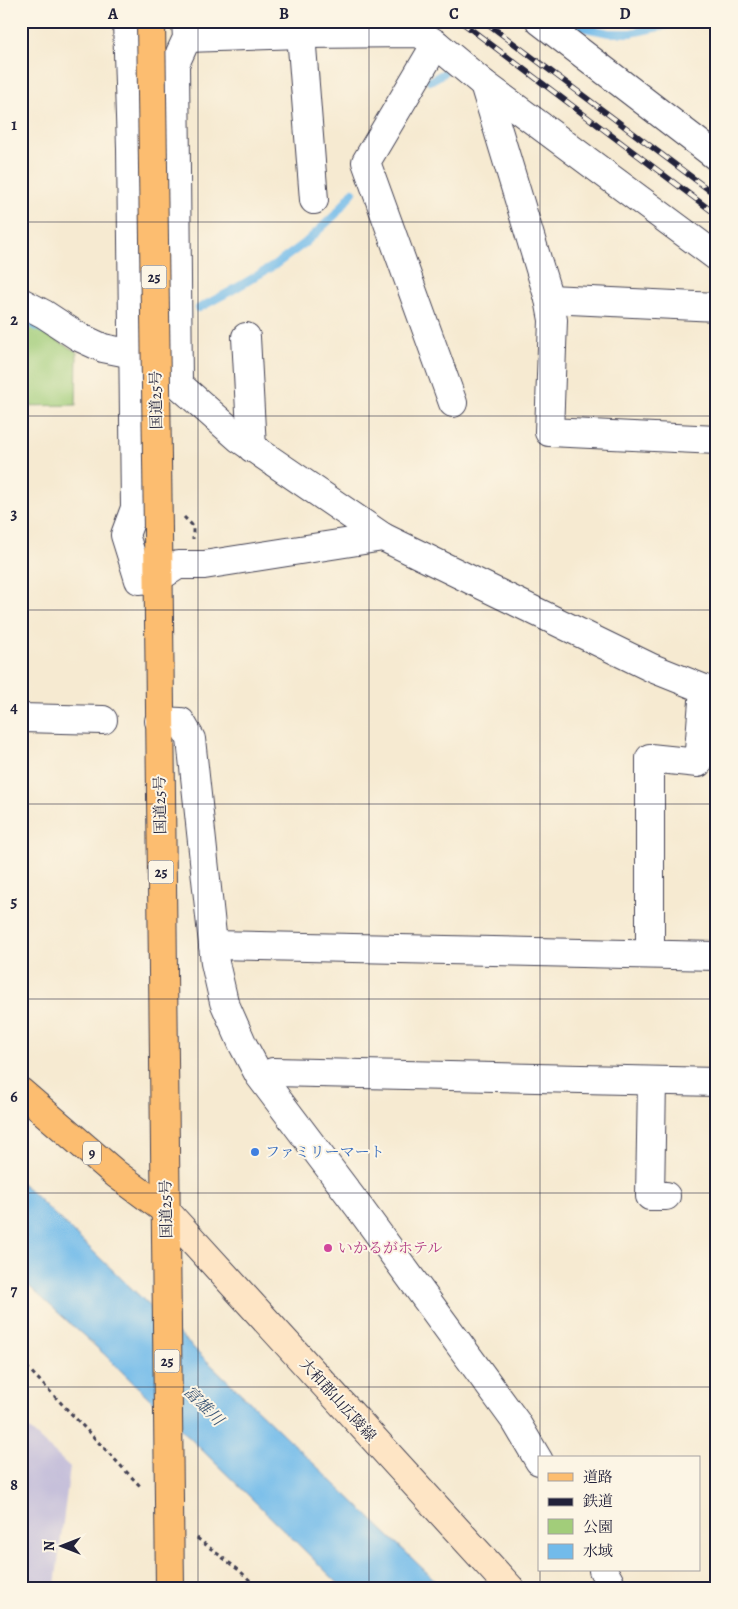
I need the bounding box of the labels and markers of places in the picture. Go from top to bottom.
place label: ファミリーマート [265,1142,385,1162]
marker: ファミリーマート [249,1146,261,1158]
place label: いかるがホテル [338,1238,442,1258]
marker: いかるがホテル [322,1242,334,1254]

